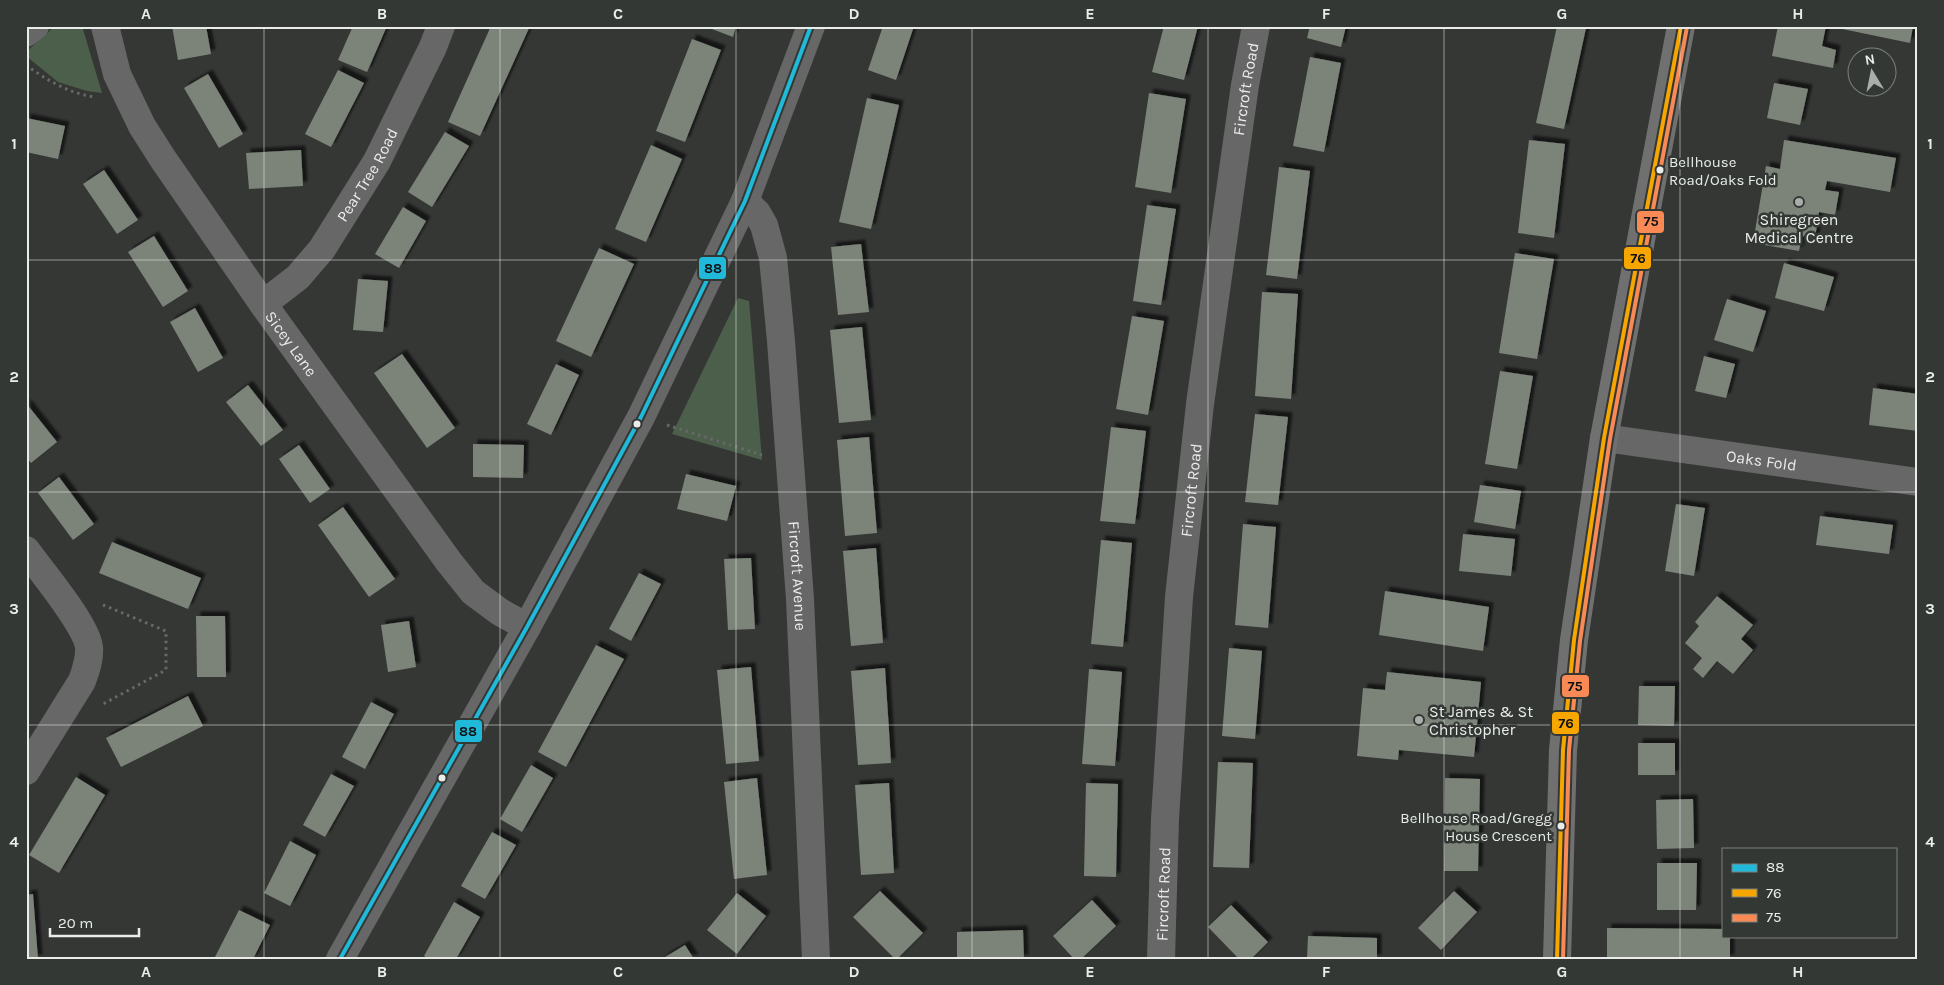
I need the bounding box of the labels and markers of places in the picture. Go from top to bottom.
place label: Bellhouse Road/Oaks Fold [1669,153,1777,189]
marker: Bellhouse Road/Oaks Fold [1655,165,1665,175]
marker: Shiregreen Medical Centre [1793,196,1805,208]
place label: Shiregreen Medical Centre [1744,210,1854,247]
unlabelled marker [632,419,642,429]
place label: St James & St Christopher [1429,702,1533,739]
marker: St James & St Christopher [1413,714,1425,726]
unlabelled marker [437,773,447,783]
place label: Bellhouse Road/Gregg House Crescent [1400,809,1553,845]
marker: Bellhouse Road/Gregg House Crescent [1556,821,1566,831]

